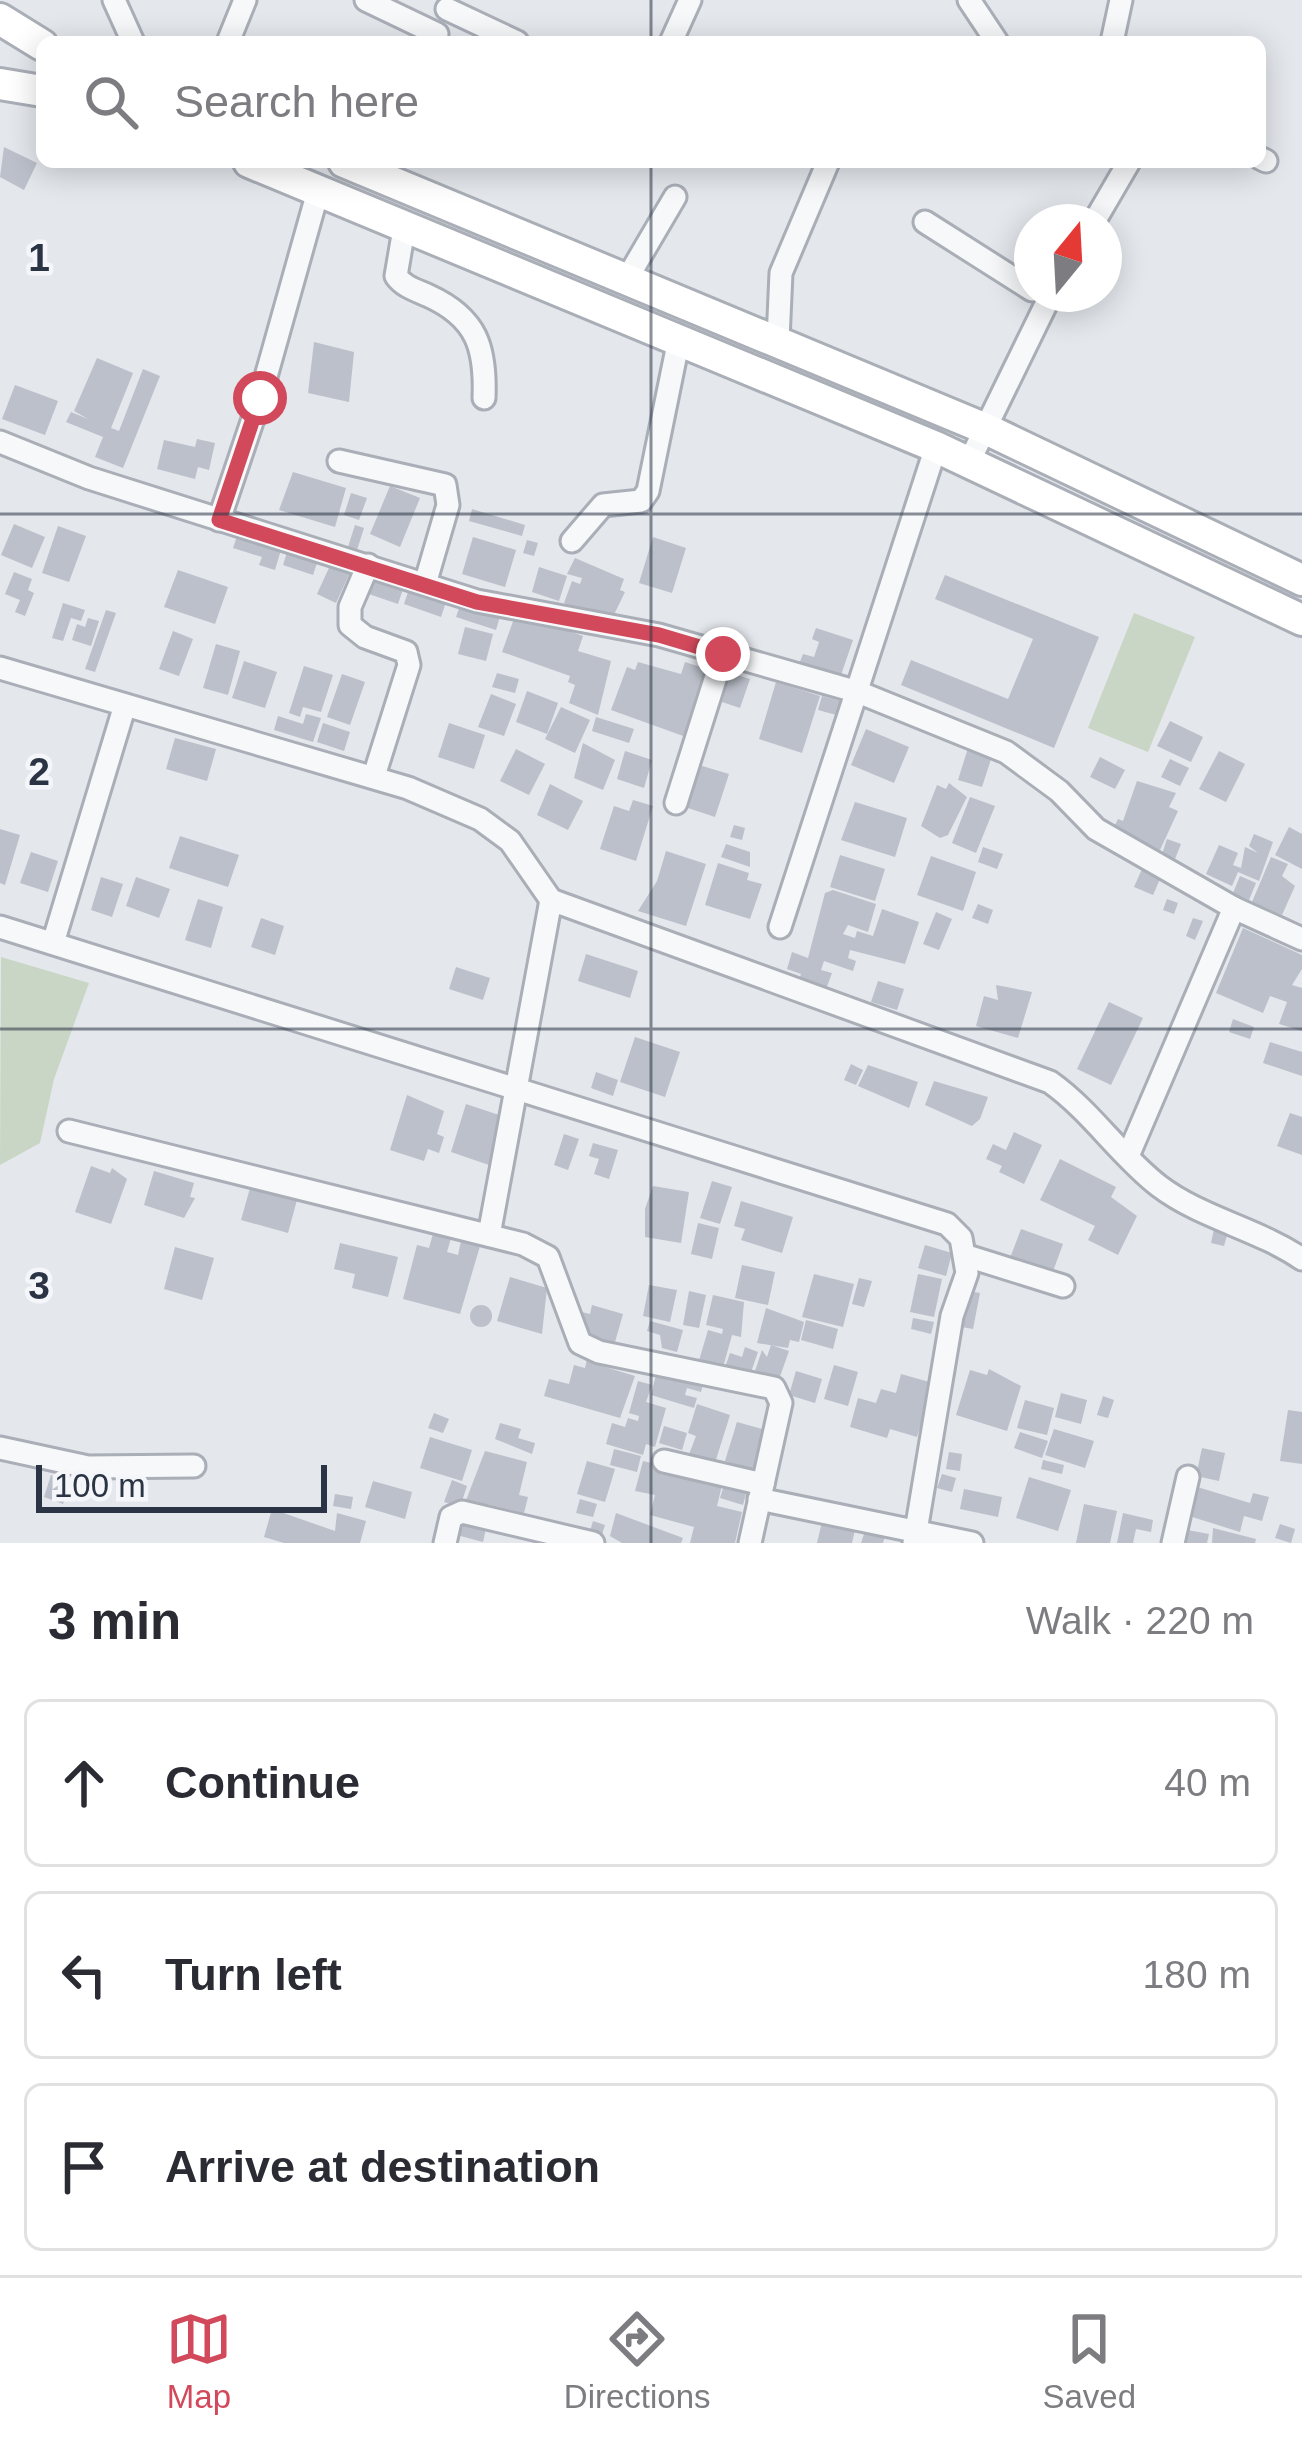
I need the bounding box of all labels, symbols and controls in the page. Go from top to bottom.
search box [36,36,1266,168]
icon: search [78,69,144,135]
text: Search here [174,76,419,127]
north arrow [1014,204,1122,312]
text: 1 [28,236,50,279]
route start [233,371,287,425]
route end [696,627,750,681]
text: 2 [28,750,50,793]
text: 3 [28,1264,50,1307]
scale bar [36,1459,327,1512]
text: 100 m [54,1467,146,1504]
text: 3 min [48,1593,181,1650]
text: Walk · 220 m [1026,1599,1254,1642]
icon: ahead [51,1750,117,1816]
text: Continue [165,1757,360,1808]
text: 40 m [1164,1761,1251,1804]
icon: left [51,1942,117,2008]
text: Turn left [165,1949,342,2000]
text: 180 m [1143,1953,1251,1996]
icon: arrive [51,2134,117,2200]
text: Arrive at destination [165,2141,600,2192]
tab: Map [166,2306,232,2416]
tab: Directions [564,2306,711,2416]
tab: Saved [1042,2306,1136,2416]

